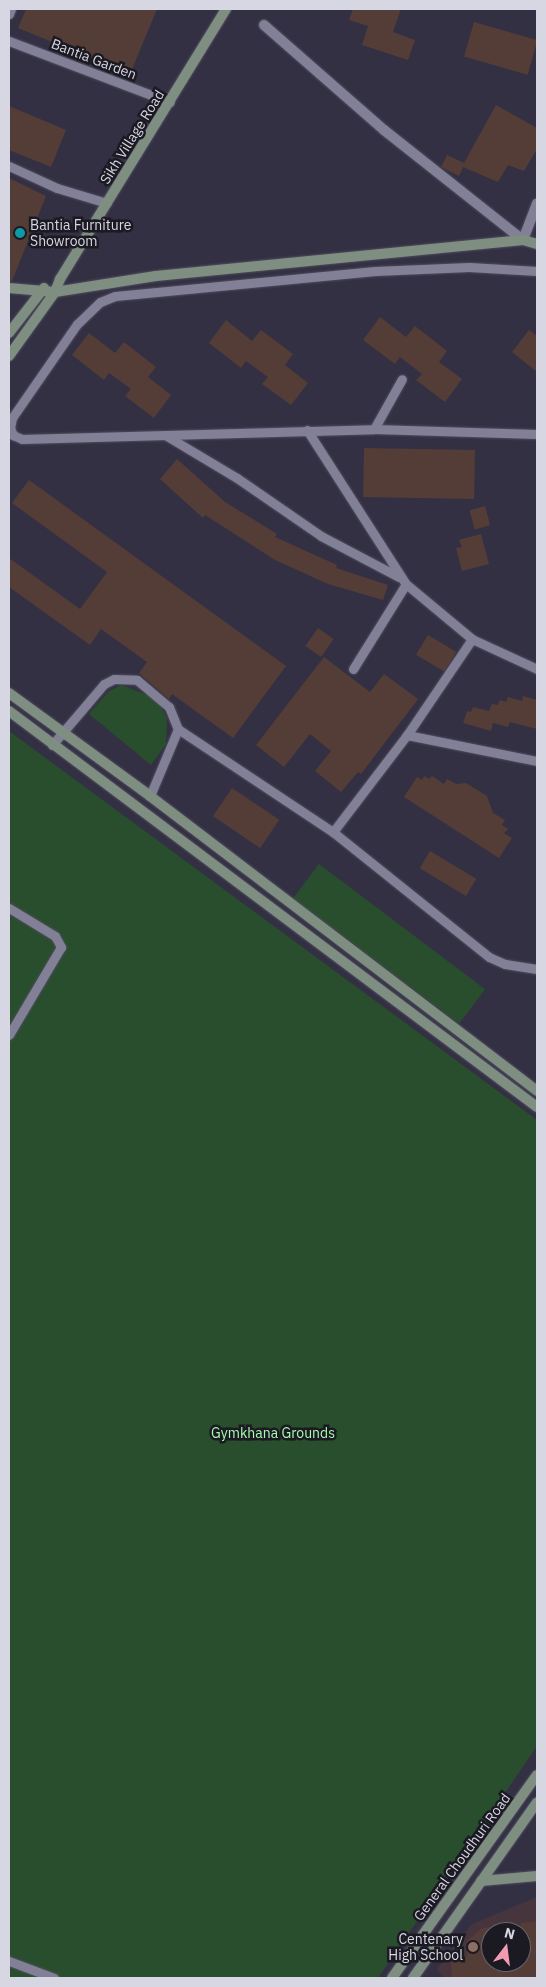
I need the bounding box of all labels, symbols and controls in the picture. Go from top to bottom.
street label: Bantia Garden [49,35,139,83]
street label: Sikh Village Road [96,87,168,187]
place label: Bantia Furniture Showroom [30,217,131,250]
marker: Bantia Furniture Showroom [14,227,26,239]
park label: Gymkhana Grounds [211,1425,335,1441]
street label: General Choudhuri Road [410,1790,514,1924]
north arrow [481,1922,531,1972]
text: N [502,1923,517,1943]
place label: Centenary High School [388,1931,463,1964]
marker: Centenary High School [467,1941,479,1953]

